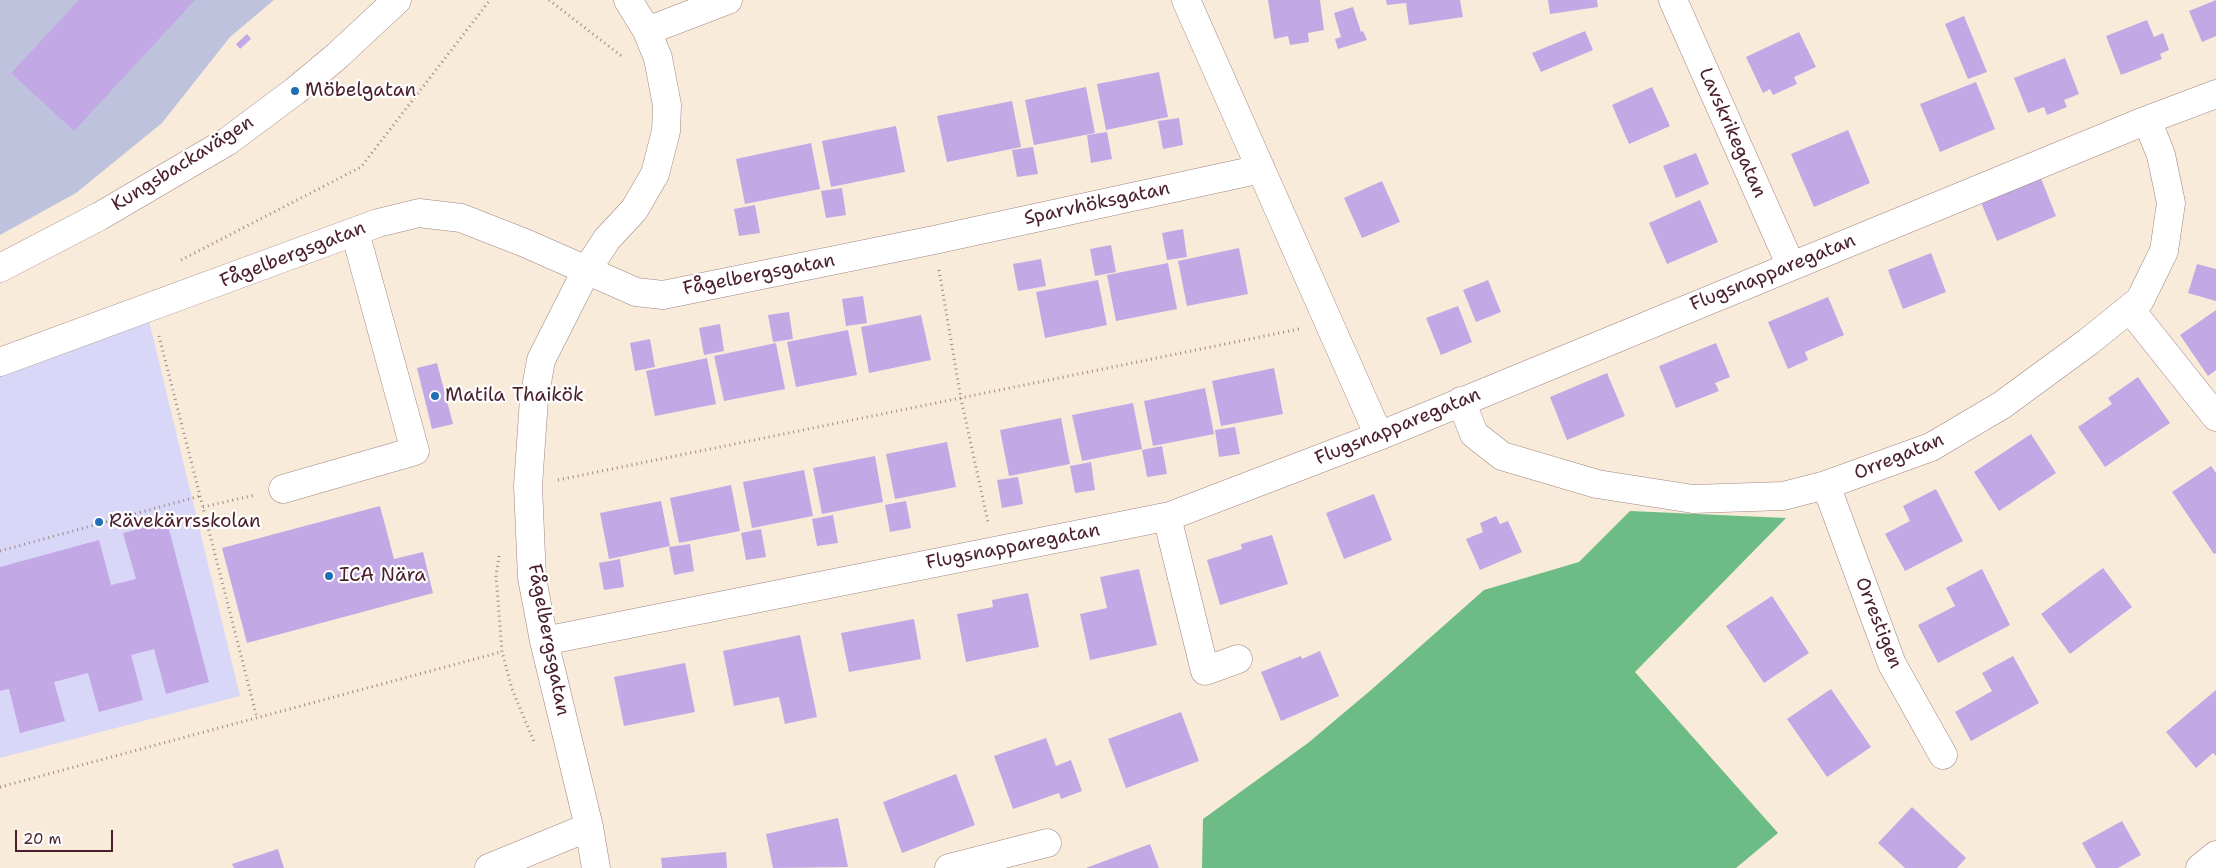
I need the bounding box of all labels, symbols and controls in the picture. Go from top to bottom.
street label: Lavskrikegatan [1693,65,1771,201]
place label: Möbelgatan [305,80,416,102]
marker: Möbelgatan [289,85,301,97]
street label: Kungsbackavägen [108,111,258,217]
street label: Sparvhöksgatan [1022,177,1172,231]
street label: Fågelbergsgatan [217,217,369,293]
street label: Flugsnapparegatan [1687,229,1859,317]
street label: Fågelbergsgatan [681,249,837,301]
street label: Flugsnapparegatan [1312,383,1484,471]
place label: Matila Thaikök [445,385,584,407]
marker: Matila Thaikök [429,390,441,402]
street label: Orregatan [1851,429,1947,485]
place label: Rävekärrsskolan [109,511,261,533]
marker: Rävekärrsskolan [93,516,105,528]
street label: Flugsnapparegatan [924,519,1102,575]
street label: Fågelbergsgatan [522,562,574,718]
place label: ICA Nära [339,565,426,587]
marker: ICA Nära [323,570,335,582]
street label: Orrestigen [1849,574,1907,672]
scale bar [18,820,115,852]
text: 20 m [23,829,62,849]

